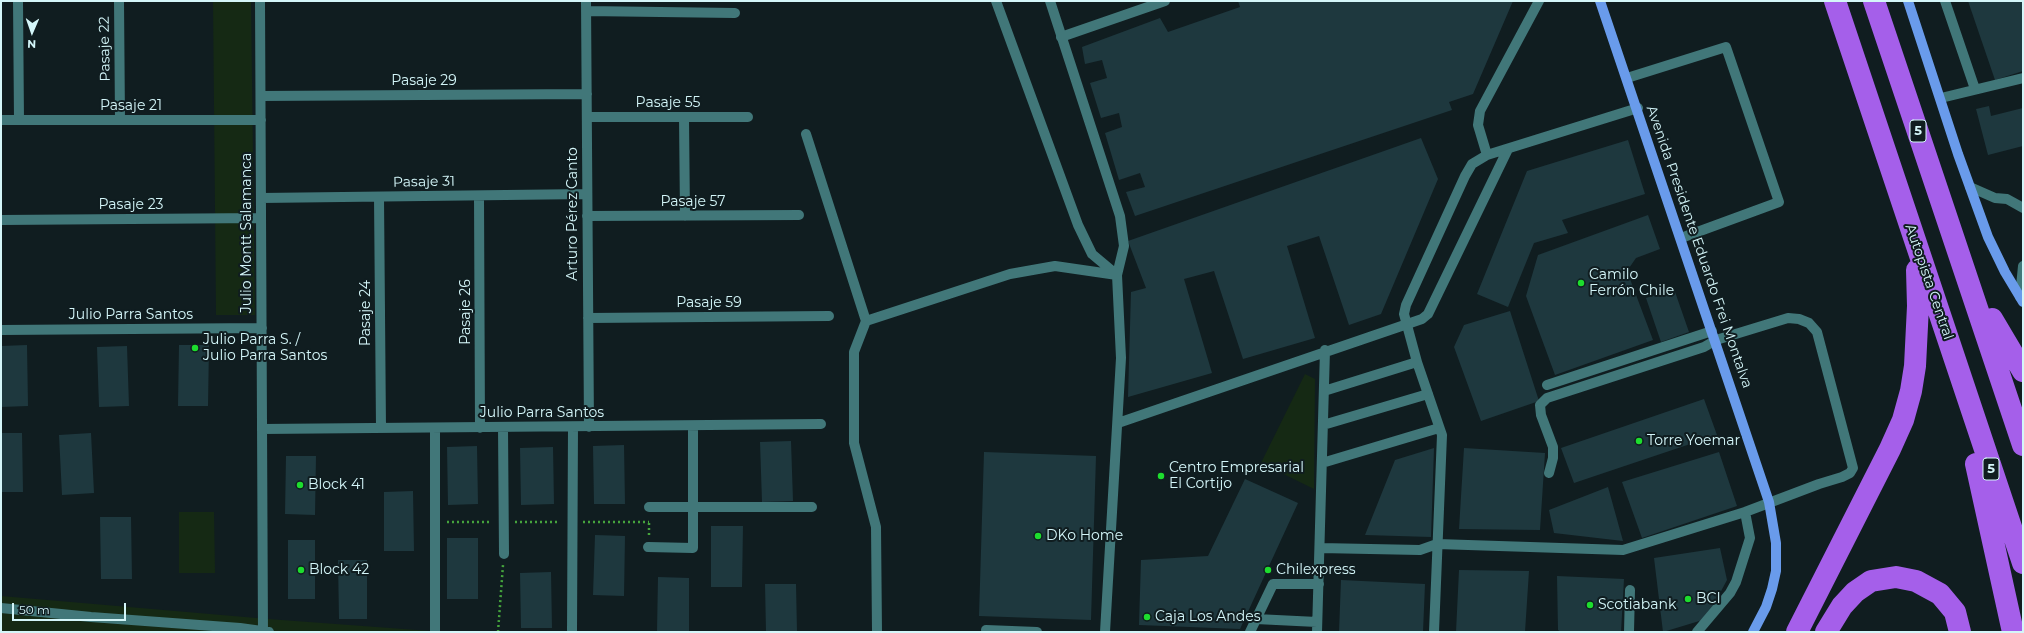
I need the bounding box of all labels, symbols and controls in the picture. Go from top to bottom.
north arrow [12,12,52,52]
street label: Pasaje 22 [96,16,114,82]
text: N [27,37,36,51]
street label: Pasaje 29 [391,73,457,89]
street label: Pasaje 55 [636,95,700,111]
street label: Pasaje 21 [100,98,162,114]
street label: Avenida Presidente Eduardo Frei Montalva [1643,103,1755,391]
road number: 5 [1910,120,1926,142]
street label: Arturo Pérez Canto [565,147,581,281]
street label: Julio Montt Salamanca [239,153,255,313]
street label: Pasaje 31 [393,173,455,191]
street label: Pasaje 57 [660,194,726,210]
street label: Pasaje 23 [98,197,164,213]
street label: Autopista Central [1901,222,1957,342]
place label: Camilo Ferrón Chile [1589,267,1674,300]
marker: Camilo Ferrón Chile [1576,278,1586,288]
street label: Pasaje 26 [458,279,474,345]
street label: Pasaje 24 [358,280,374,346]
street label: Pasaje 59 [676,295,742,311]
street label: Julio Parra Santos [69,307,193,323]
place label: Julio Parra S. / Julio Parra Santos [203,332,327,364]
marker: Julio Parra S. / Julio Parra Santos [190,343,200,353]
street label: Julio Parra Santos [480,405,604,421]
place label: Torre Yoemar [1647,433,1740,449]
marker: Torre Yoemar [1634,436,1644,446]
road number: 5 [1983,458,1999,480]
place label: Centro Empresarial El Cortijo [1169,460,1304,492]
marker: Centro Empresarial El Cortijo [1156,471,1166,481]
place label: Block 41 [308,477,365,493]
marker: Block 41 [295,480,305,490]
place label: DKo Home [1046,528,1123,544]
marker: DKo Home [1033,531,1043,541]
place label: Block 42 [309,562,369,578]
place label: Chilexpress [1276,562,1356,578]
marker: Block 42 [296,565,306,575]
marker: Chilexpress [1263,565,1273,575]
place label: BCI [1696,591,1721,607]
marker: BCI [1683,594,1693,604]
scale bar [14,595,128,621]
place label: Scotiabank [1598,597,1676,613]
marker: Scotiabank [1585,600,1595,610]
text: 50 m [19,602,50,617]
place label: Caja Los Andes [1155,609,1261,625]
marker: Caja Los Andes [1142,612,1152,622]

